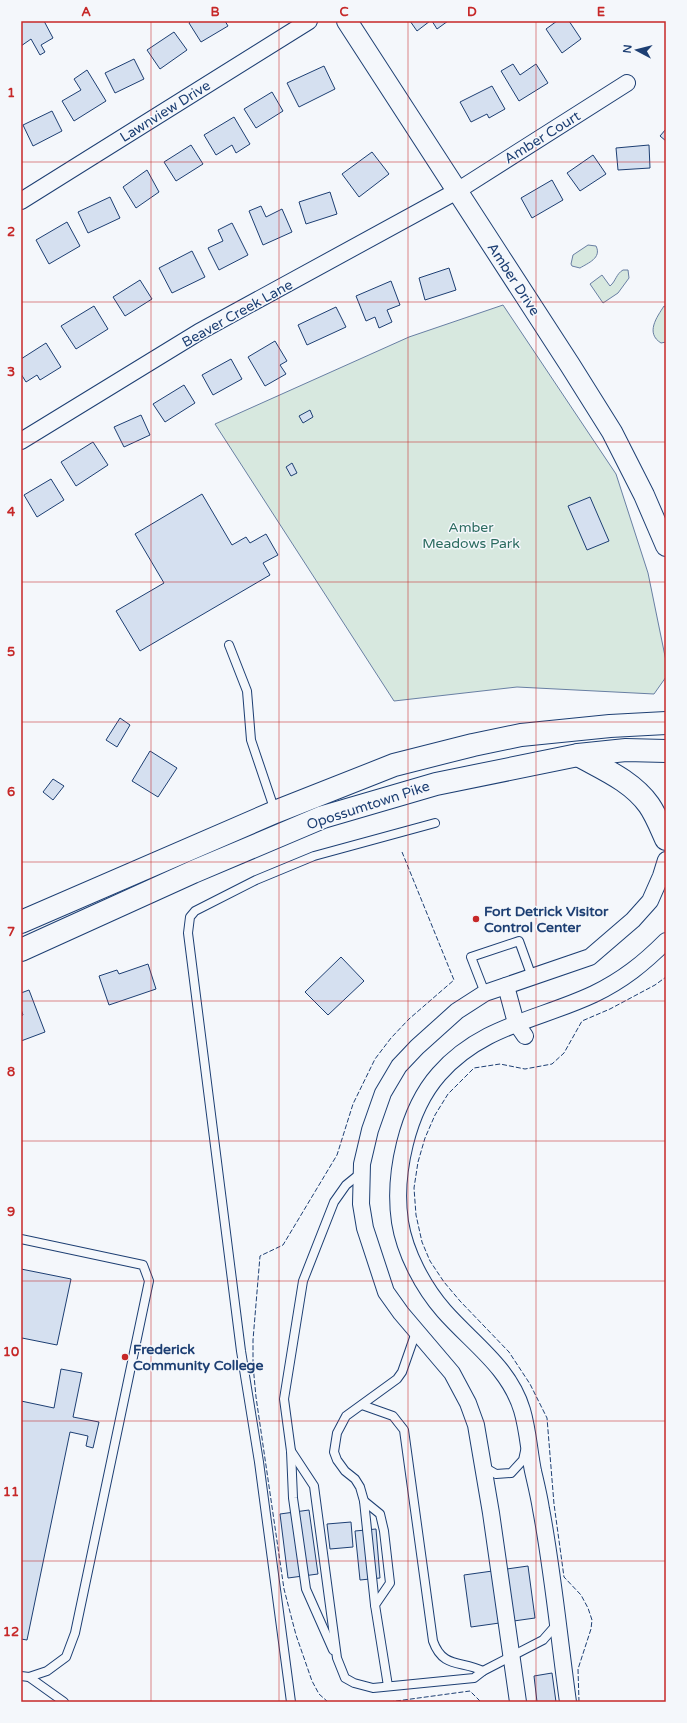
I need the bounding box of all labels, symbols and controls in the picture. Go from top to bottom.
text: A [81,4,91,20]
text: B [210,4,220,20]
text: C [339,4,349,20]
text: D [467,4,477,20]
text: E [597,4,605,20]
north arrow [617,30,657,70]
text: N [621,44,635,54]
street label: Lawnview Drive [117,77,214,146]
text: 1 [7,85,15,101]
street label: Amber Court [501,107,584,167]
text: 2 [7,224,15,240]
street label: Amber Drive [484,240,543,319]
street label: Beaver Creek Lane [179,276,296,351]
text: 3 [7,364,15,380]
text: 4 [7,504,16,520]
park label: Amber Meadows Park [422,519,520,552]
text: 5 [7,644,15,660]
street label: Opossumtown Pike [304,778,432,833]
text: 6 [7,784,15,800]
place label: Fort Detrick Visitor Control Center [484,903,609,936]
marker: Fort Detrick Visitor Control Center [471,914,481,924]
text: 7 [7,924,15,940]
text: 8 [7,1064,15,1080]
text: 9 [7,1204,15,1220]
place label: Frederick Community College [133,1341,263,1374]
text: 10 [3,1344,19,1360]
marker: Frederick Community College [120,1352,130,1362]
text: 11 [3,1484,19,1500]
text: 12 [3,1624,19,1640]

